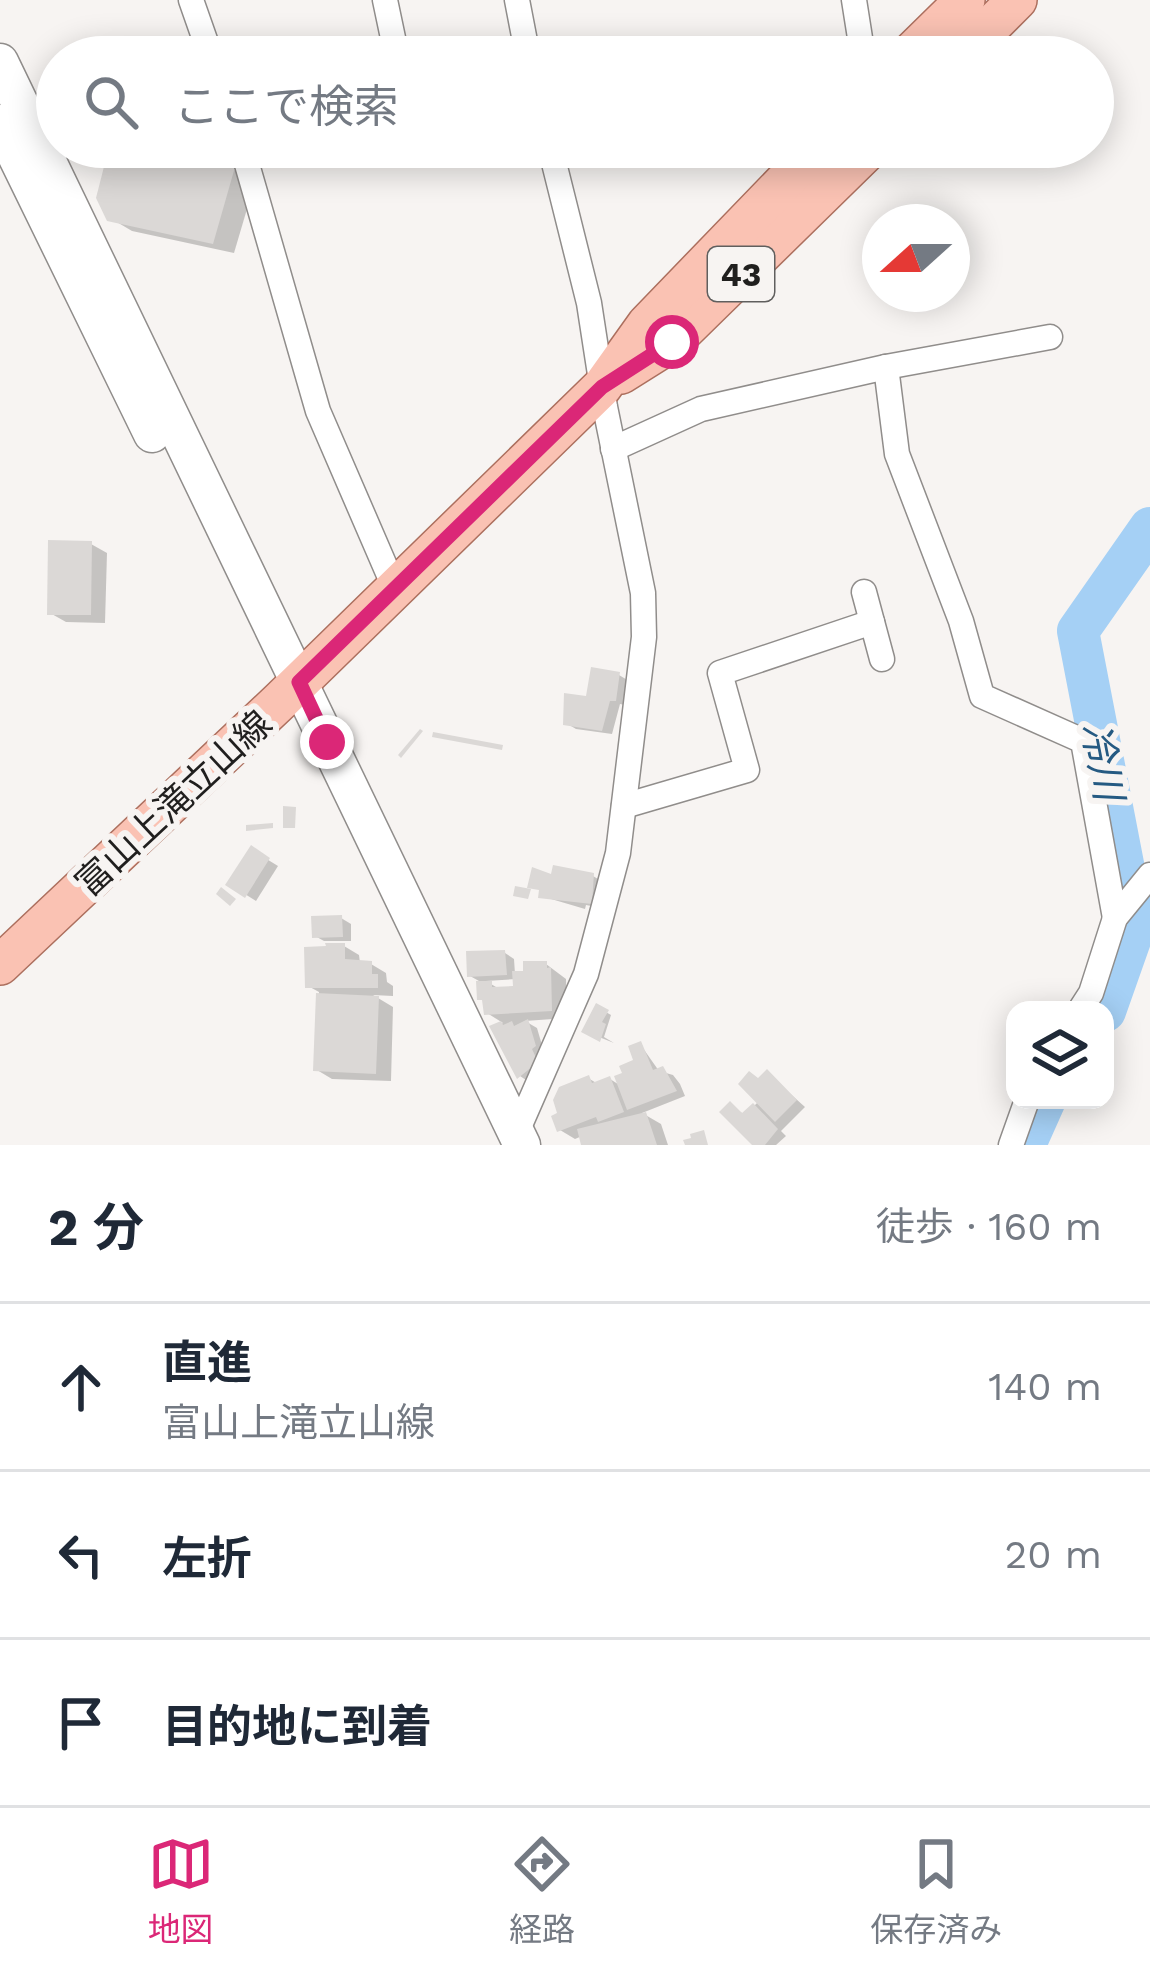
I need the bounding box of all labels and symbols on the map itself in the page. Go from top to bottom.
north arrow [862,204,970,312]
road number: 43 [708,247,774,301]
route start [645,315,699,369]
street label: 富山上滝立山線 [67,702,280,905]
route end [300,715,354,769]
water label: 冷川 [1073,719,1133,808]

